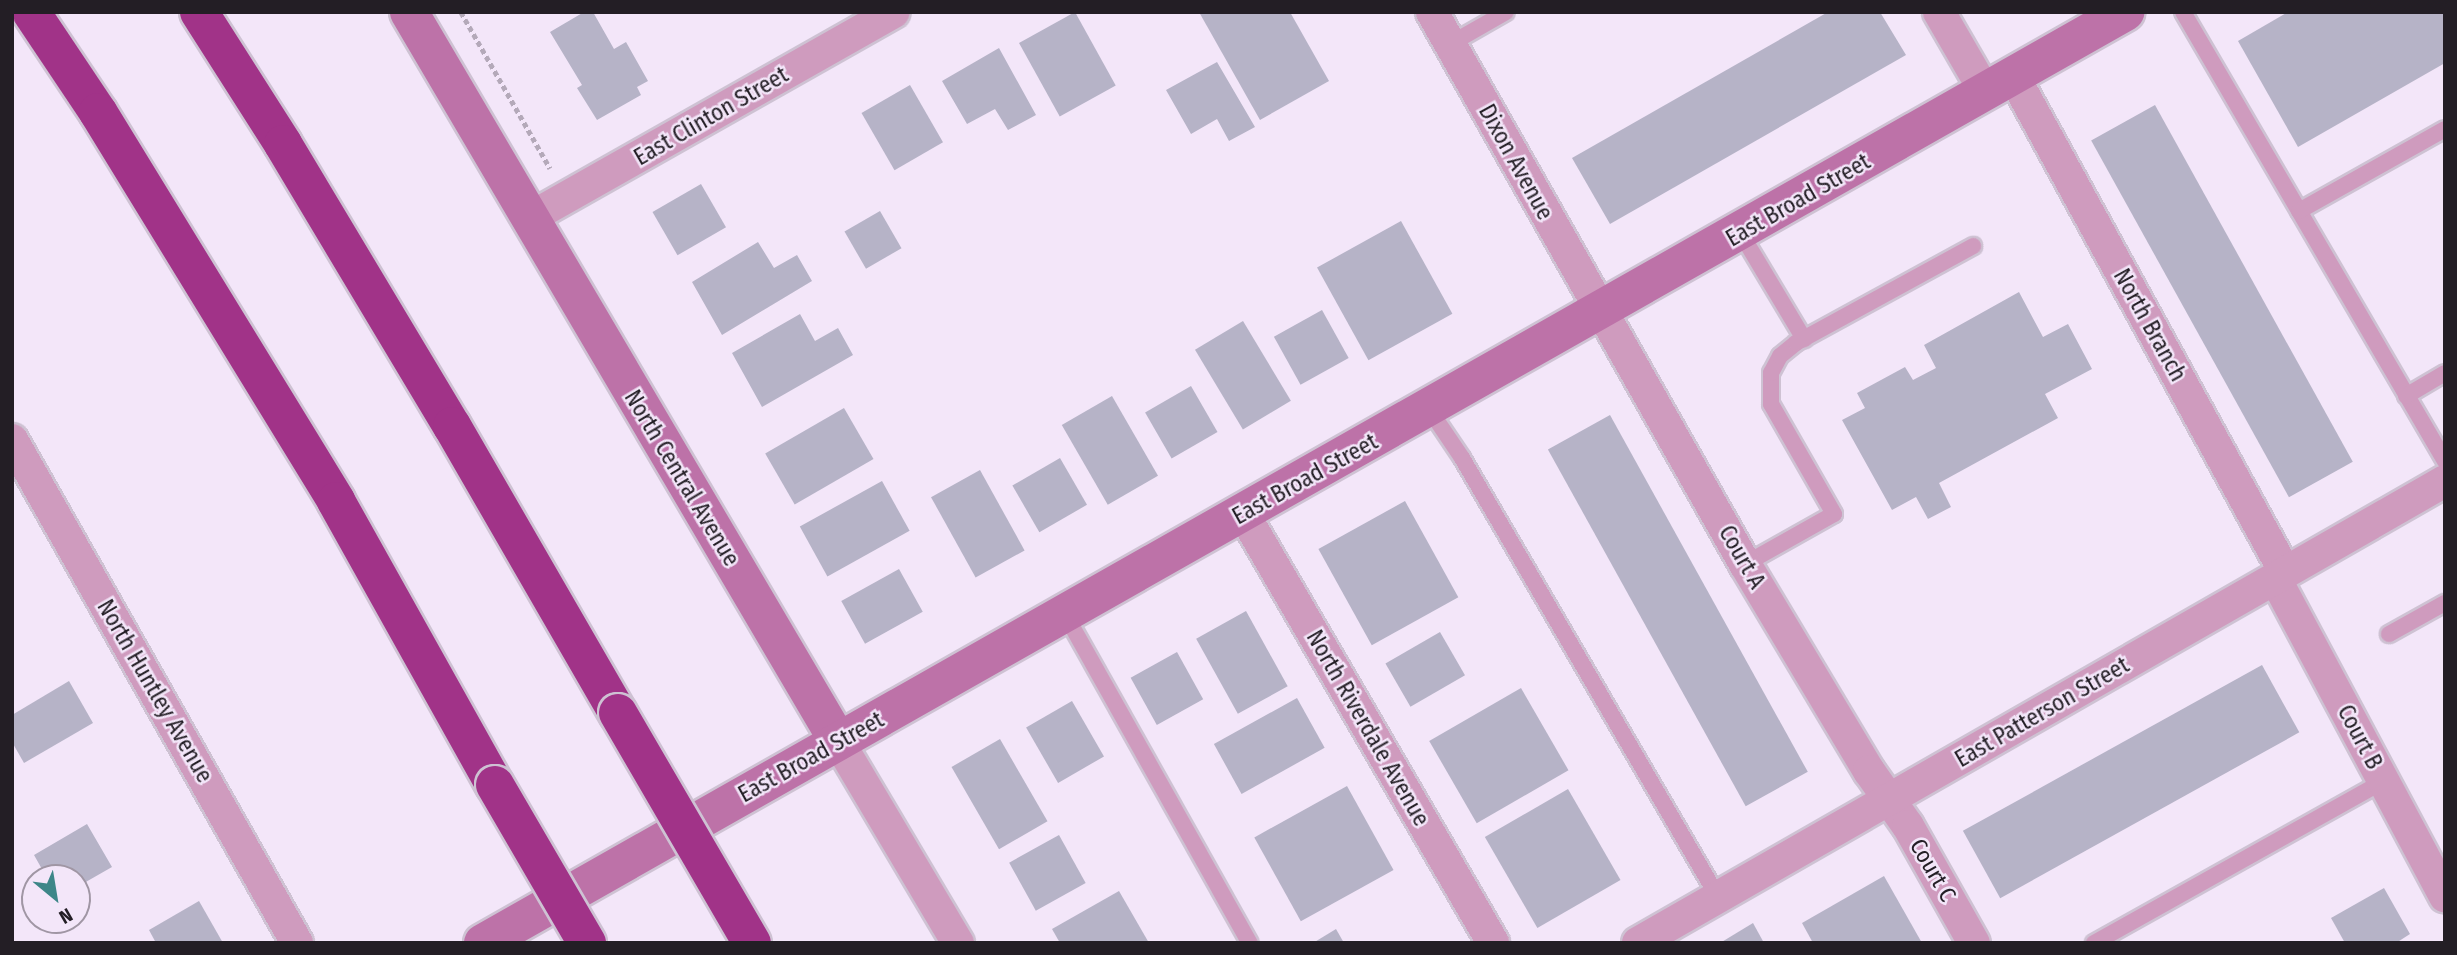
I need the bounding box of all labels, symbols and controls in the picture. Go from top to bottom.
street label: East Clinton Street [629,61,793,171]
street label: Dixon Avenue [1473,99,1559,225]
street label: East Broad Street [1721,148,1875,252]
street label: North Branch [2108,264,2192,386]
street label: North Central Avenue [619,385,745,571]
street label: East Broad Street [1228,428,1382,530]
street label: Court A [1713,520,1771,594]
street label: North Huntley Avenue [91,595,219,787]
street label: North Riverdale Avenue [1301,625,1435,831]
street label: East Patterson Street [1950,651,2134,773]
street label: Court B [2332,700,2388,774]
street label: East Broad Street [734,706,888,808]
street label: Court C [1904,834,1962,906]
north arrow [21,864,91,934]
text: N [55,903,76,929]

